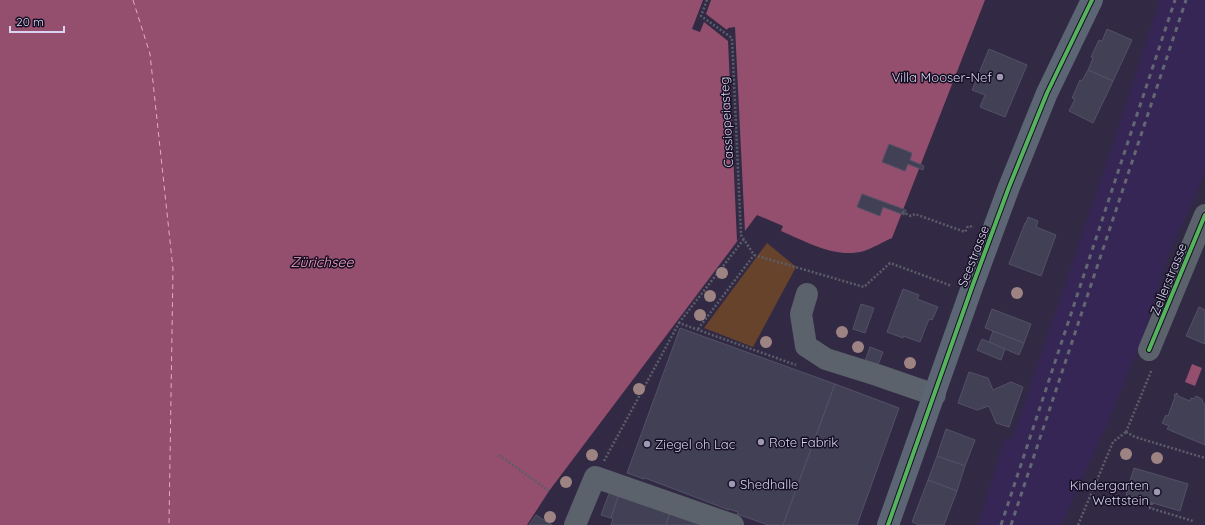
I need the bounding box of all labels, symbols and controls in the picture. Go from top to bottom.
scale bar [10,8,64,34]
text: 20 m [16,14,44,29]
place label: Villa Mooser-Nef [892,69,992,85]
marker: Villa Mooser-Nef [995,72,1005,82]
street label: Cassiopeiasteg [716,76,736,168]
street label: Seestrasse [954,223,992,289]
street label: Zellerstrasse [1146,240,1190,318]
water label: Zürichsee [291,253,355,271]
place label: Rote Fabrik [769,434,838,450]
place label: Ziegel oh Lac [655,436,736,452]
marker: Rote Fabrik [756,437,766,447]
marker: Ziegel oh Lac [642,439,652,449]
place label: Shedhalle [740,476,798,492]
place label: Kindergarten Wettstein [1070,477,1149,508]
marker: Shedhalle [727,479,737,489]
marker: Kindergarten Wettstein [1152,487,1162,497]

